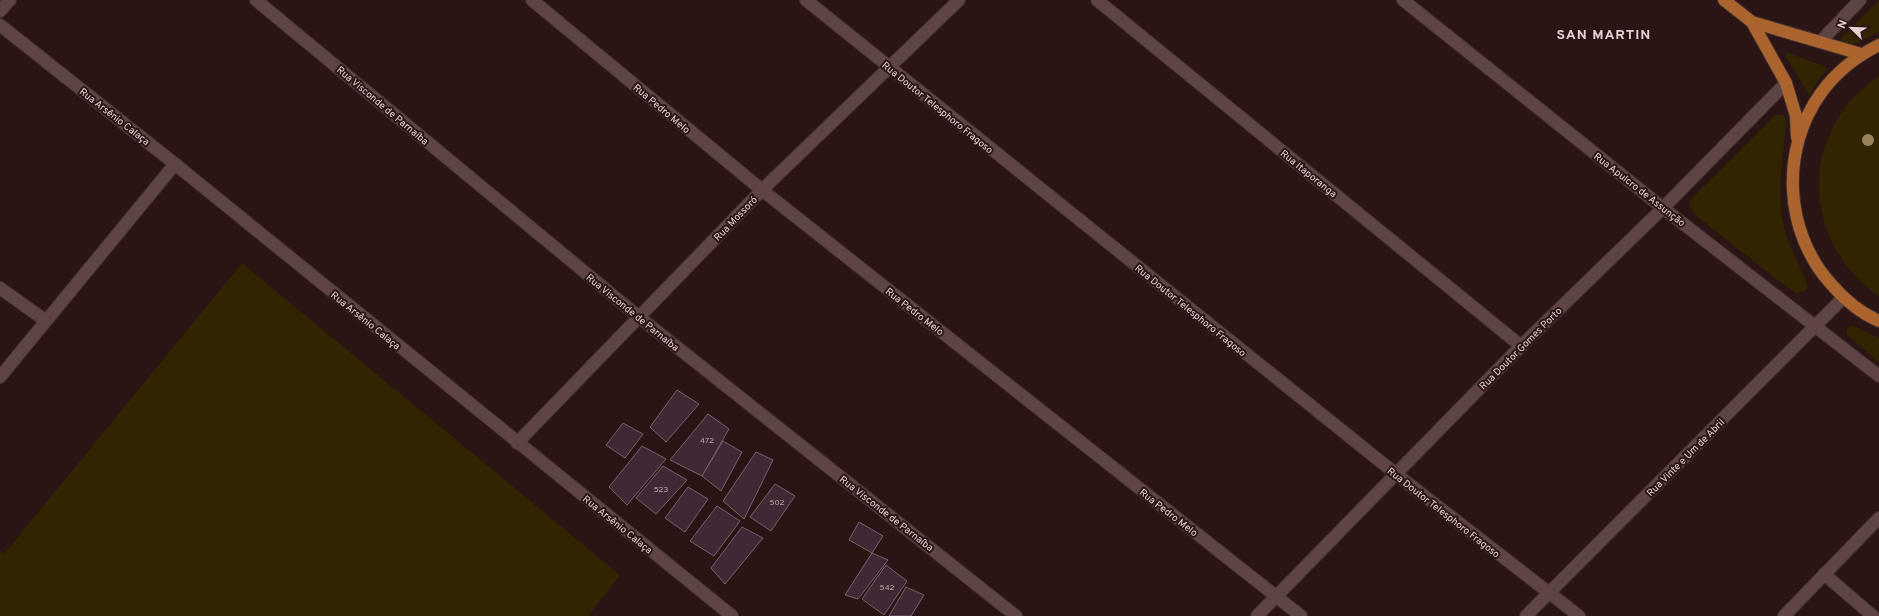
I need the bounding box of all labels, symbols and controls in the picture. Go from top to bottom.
north arrow [1831,8,1871,48]
text: N [1835,18,1851,31]
district label: SAN MARTIN [1557,27,1651,44]
street label: Rua Doutor Telesphoro Fragoso [879,59,996,157]
street label: Rua Visconde de Parnaíba [333,64,431,148]
street label: Rua Pedro Melo [630,81,693,137]
street label: Rua Arsênio Calaça [76,86,152,149]
street label: Rua Itaporanga [1277,147,1339,201]
street label: Rua Apulcro de Assunção [1591,150,1688,230]
street label: Rua Mossoró [711,194,761,244]
street label: Rua Doutor Telesphoro Fragoso [1132,262,1249,360]
street label: Rua Visconde de Parnaíba [583,272,681,355]
street label: Rua Pedro Melo [882,285,946,339]
street label: Rua Arsênio Calaça [328,289,403,353]
street label: Rua Doutor Gomes Porto [1477,305,1565,393]
street label: Rua Vinte e Um de Abril [1644,416,1728,500]
house number: 472 [700,436,714,446]
street label: Rua Doutor Telesphoro Fragoso [1384,465,1502,561]
street label: Rua Visconde de Parnaíba [836,473,936,555]
house number: 523 [654,485,669,495]
street label: Rua Pedro Melo [1136,486,1200,540]
street label: Rua Arsênio Calaça [580,493,655,557]
house number: 502 [770,498,785,508]
house number: 542 [880,583,895,593]

